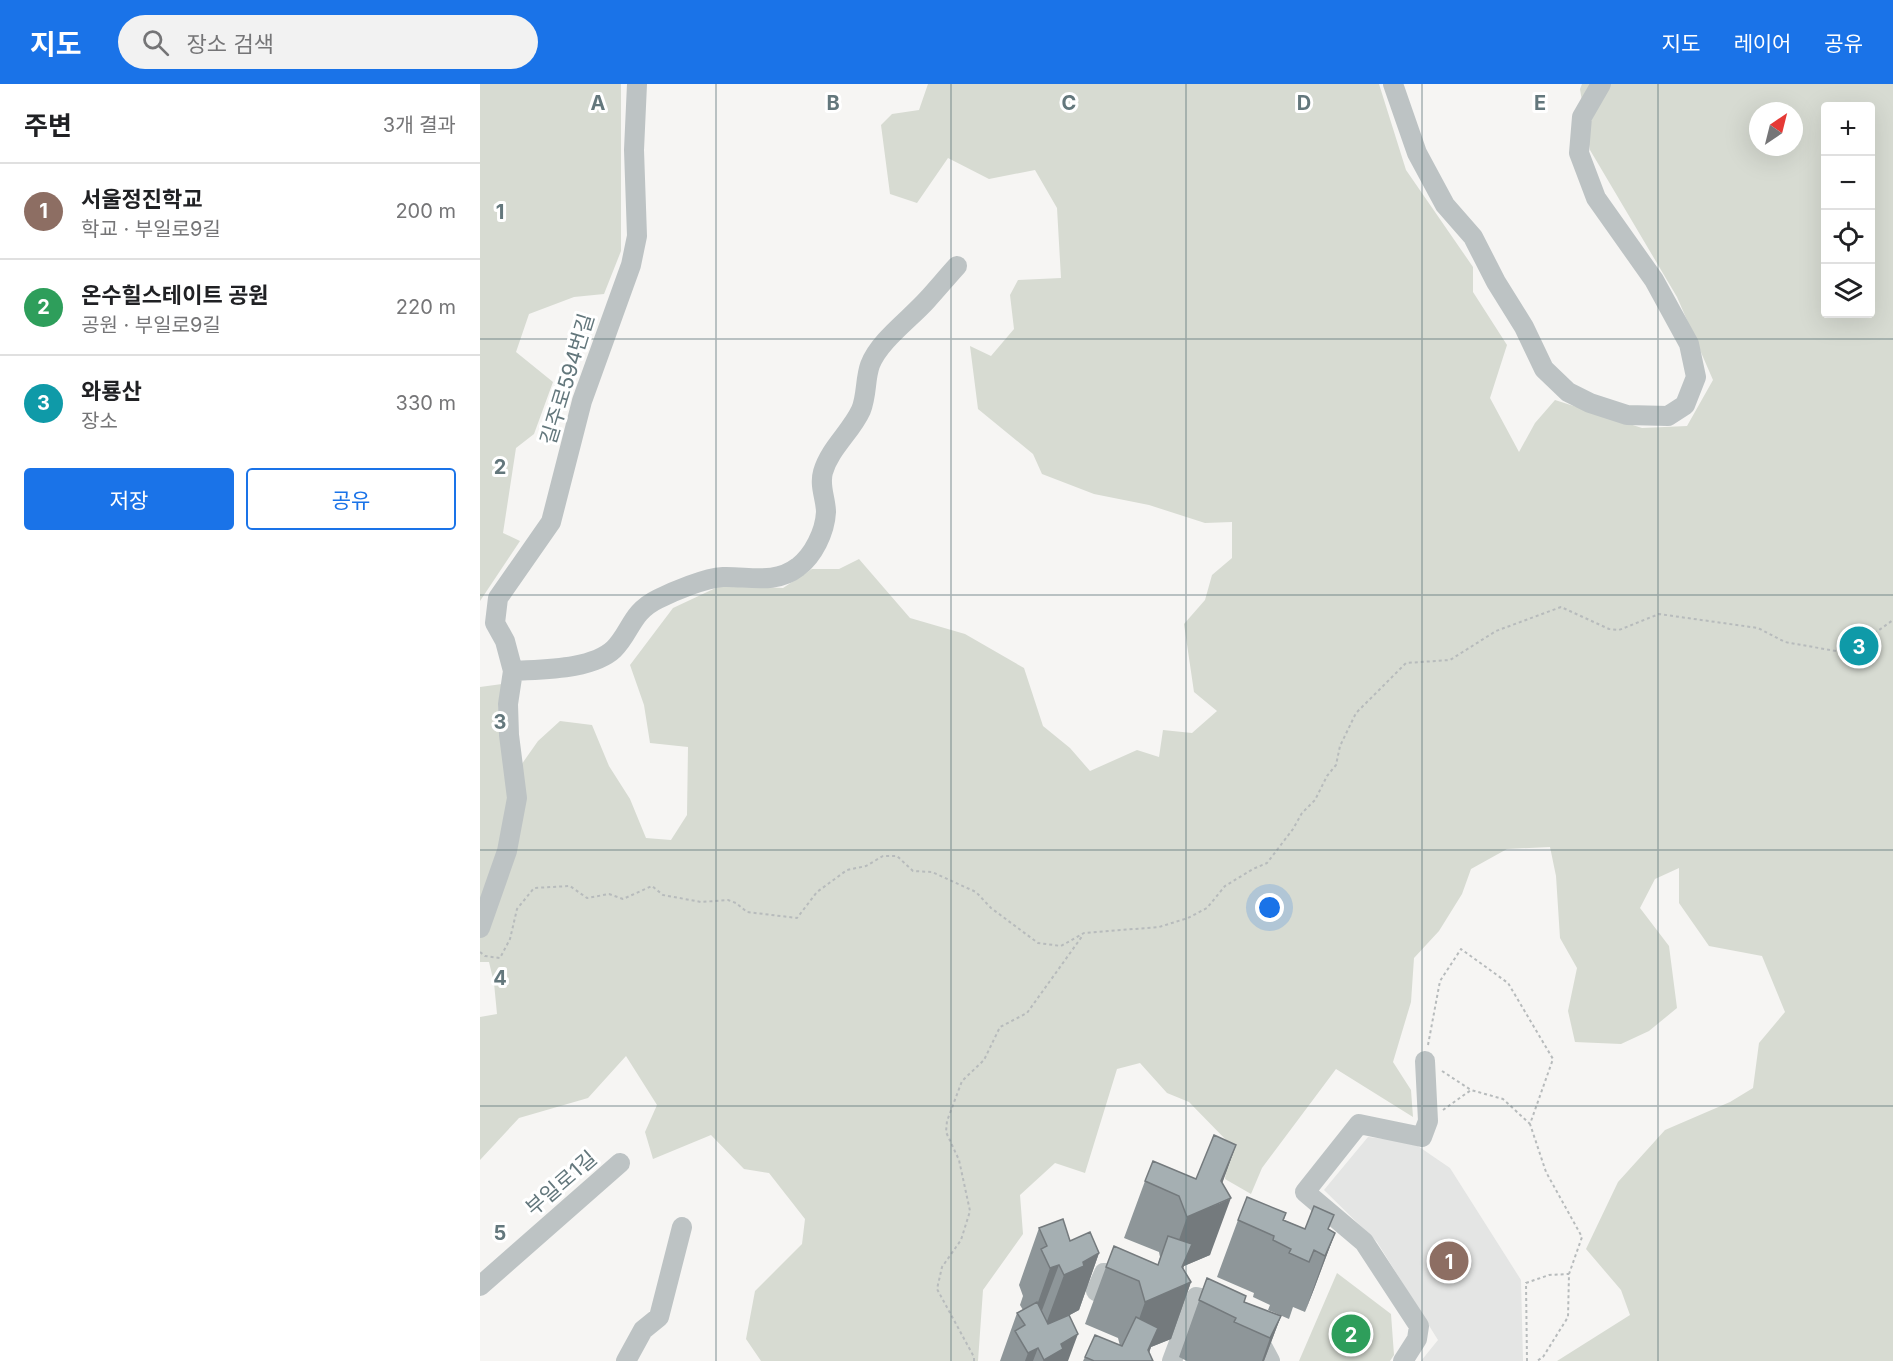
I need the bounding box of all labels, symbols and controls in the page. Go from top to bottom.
search box [118,15,538,69]
icon: search [139,26,172,59]
text: 지도 [30,27,82,61]
text: 장소 검색 [187,31,274,57]
text: 지도 [1662,31,1700,56]
text: 레이어 [1733,31,1791,56]
text: 공유 [1824,31,1863,56]
text: A [591,91,606,115]
text: B [826,91,840,115]
text: C [1062,91,1076,115]
text: D [1297,91,1311,115]
text: E [1534,91,1546,115]
north arrow [1749,102,1803,156]
map controls [1821,102,1875,318]
button: + [1821,102,1875,156]
text: 주변 [24,110,72,141]
text: 3개 결과 [383,113,456,137]
button: − [1821,156,1875,210]
text: 서울정진학교 [81,186,202,212]
text: 1 [39,199,48,223]
text: 200 m [395,199,456,223]
text: 1 [496,200,504,224]
button: locate [1821,210,1875,264]
text: 학교 · 부일로9길 [81,217,221,241]
button: layers [1821,264,1875,318]
text: 온수힐스테이트 공원 [81,282,268,308]
text: 2 [37,295,50,319]
text: 220 m [396,295,456,319]
street label: 길주로594번길 [535,310,599,448]
text: 공원 · 부일로9길 [81,313,221,337]
text: 와룡산 [81,378,142,404]
text: 3 [37,391,50,415]
text: 330 m [396,391,456,415]
text: 장소 [81,409,118,433]
text: 2 [494,455,506,479]
button: 저장 [24,468,234,530]
button: 공유 [246,468,456,530]
pin: 3 [1840,624,1878,668]
text: 3 [494,710,506,734]
your location [1255,893,1284,922]
text: 4 [493,966,507,990]
street label: 부일로1길 [520,1145,602,1221]
text: 5 [494,1221,506,1245]
pin: 1 [1430,1238,1468,1284]
pin: 2 [1332,1312,1370,1356]

